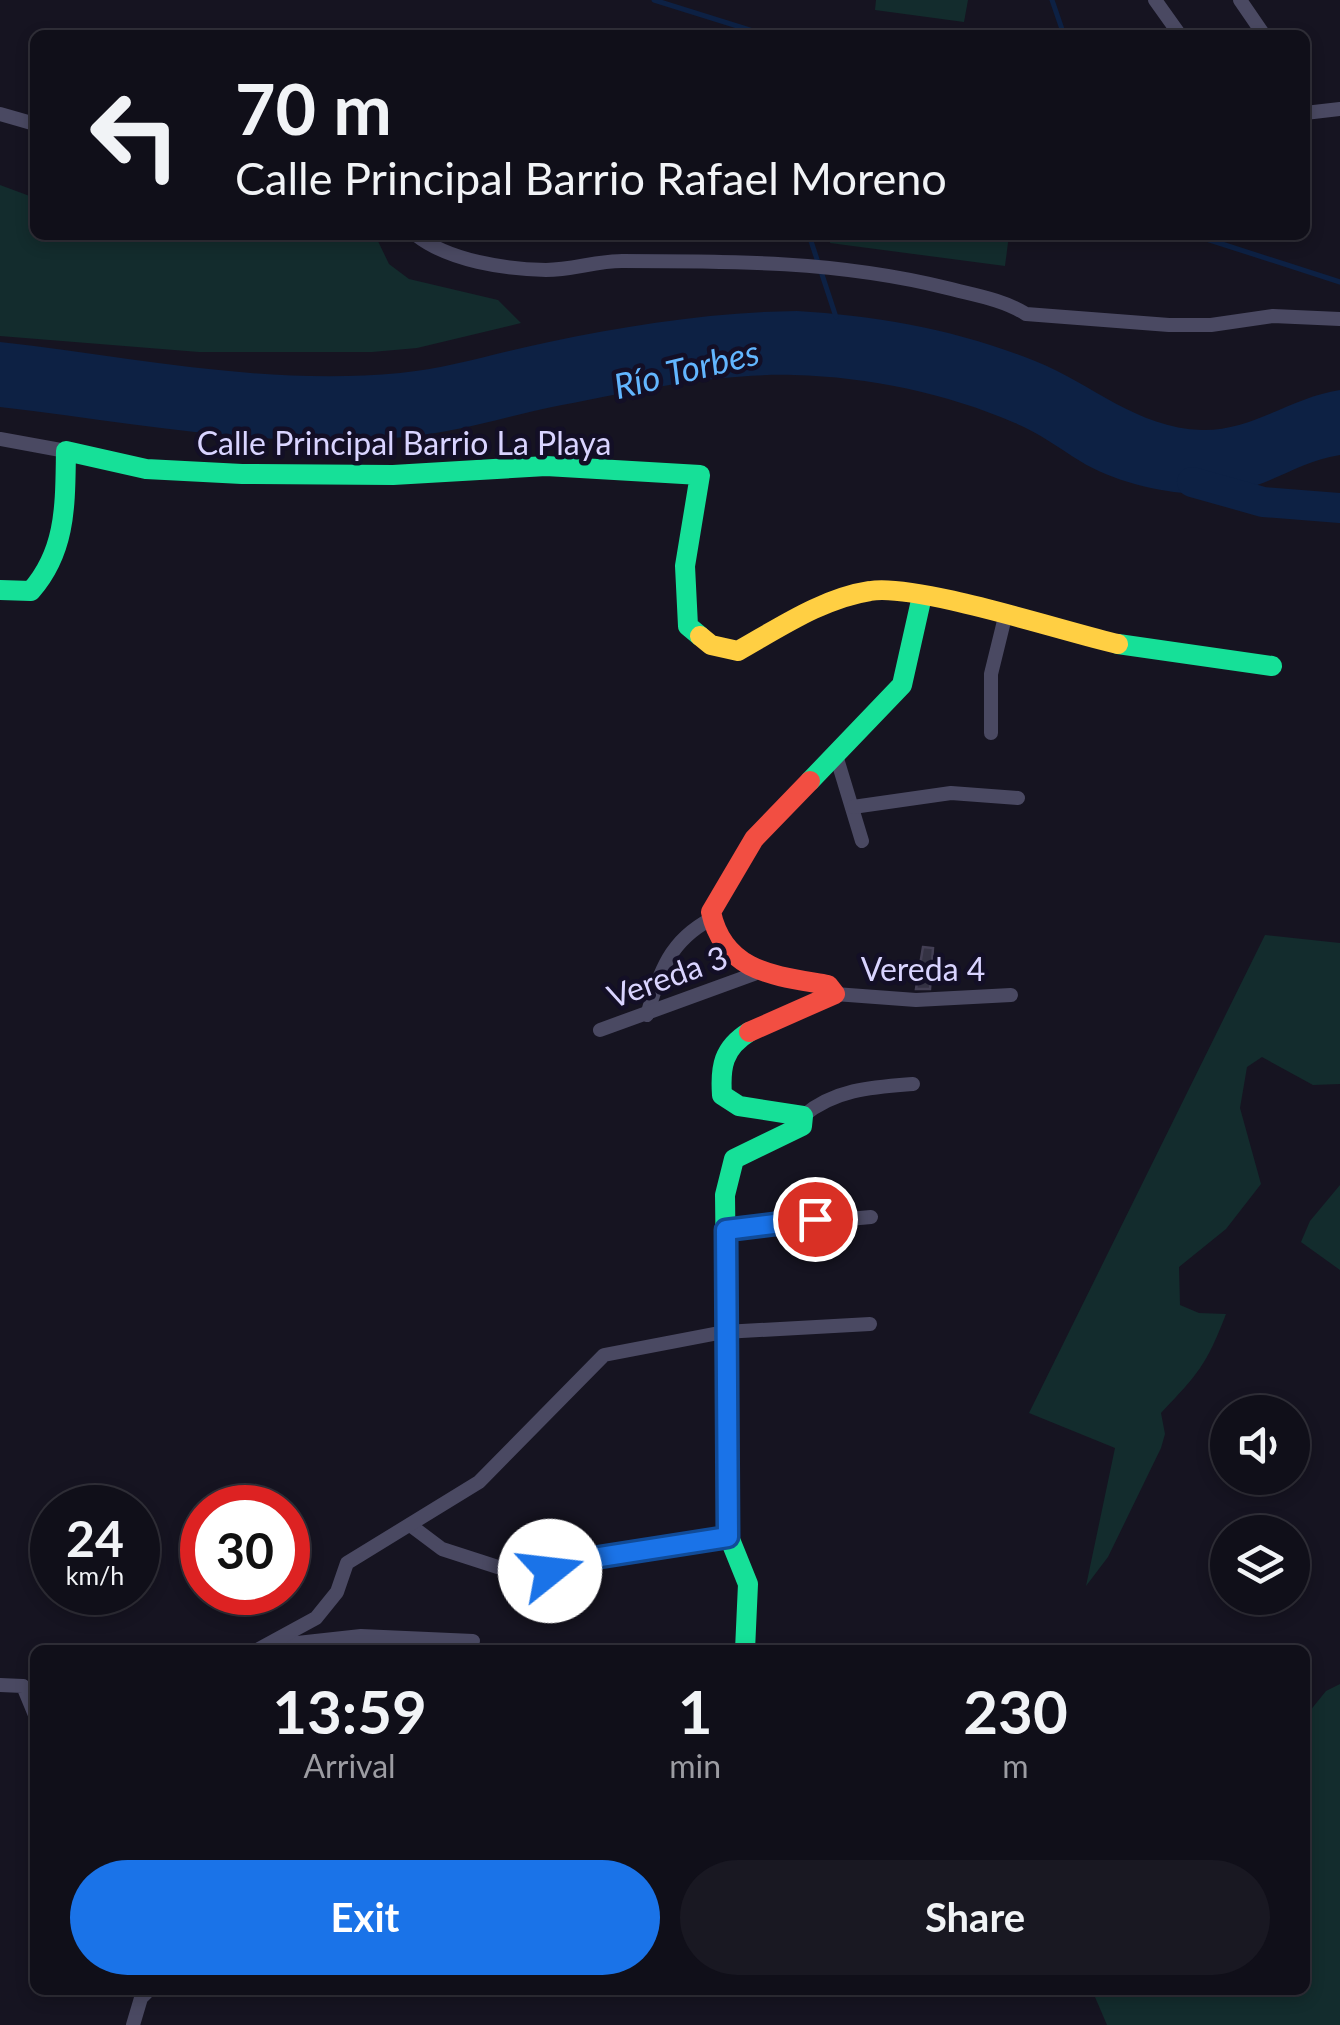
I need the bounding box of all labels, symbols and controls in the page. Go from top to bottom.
text: 70 m [235,66,392,150]
icon: left [70,70,200,200]
text: Calle Principal Barrio Rafael Moreno [235,151,947,205]
water label: Río Torbes [609,330,763,406]
street label: Calle Principal Barrio La Playa [197,423,611,462]
street label: Vereda 3 [602,936,732,1016]
street label: Vereda 4 [861,949,985,988]
pin [773,1177,858,1262]
icon: arrive [788,1192,843,1247]
map controls [1210,1395,1310,1615]
button: sound [1210,1395,1310,1495]
speed limit sign: 30 [180,1485,310,1615]
text: 24 [66,1508,124,1568]
button: layers [1210,1515,1310,1615]
position arrow [498,1519,602,1623]
text: km/h [66,1560,124,1590]
text: 13:59 [272,1675,427,1747]
text: 1 [678,1675,713,1747]
text: 230 [963,1675,1068,1747]
text: Arrival [303,1746,396,1785]
text: min [669,1746,721,1785]
text: m [1002,1746,1029,1785]
button: Exit [70,1860,660,1975]
button: Share [680,1860,1270,1975]

